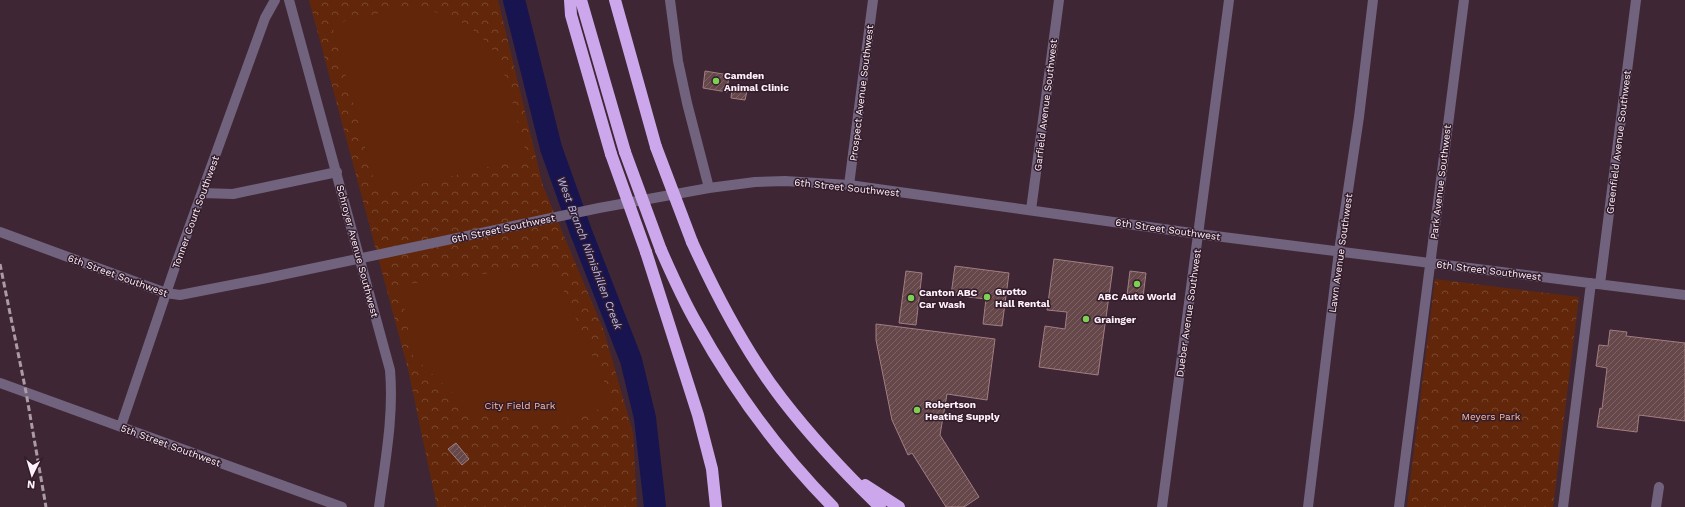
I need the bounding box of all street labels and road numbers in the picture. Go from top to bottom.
street label: Prospect Avenue Southwest [848,23,875,162]
street label: Garfield Avenue Southwest [1032,38,1059,172]
street label: Greenfield Avenue Southwest [1604,69,1633,215]
street label: Park Avenue Southwest [1428,123,1453,240]
street label: Tonner Court Southwest [170,154,221,270]
street label: 6th Street Southwest [794,177,901,199]
street label: Schroyer Avenue Southwest [334,184,381,319]
street label: Lawn Avenue Southwest [1327,192,1354,313]
street label: 6th Street Southwest [450,212,557,245]
street label: 6th Street Southwest [1115,217,1222,242]
street label: Dueber Avenue Southwest [1174,248,1203,378]
street label: 6th Street Southwest [66,252,170,299]
street label: 6th Street Southwest [1436,259,1543,282]
street label: 5th Street Southwest [119,422,223,469]

